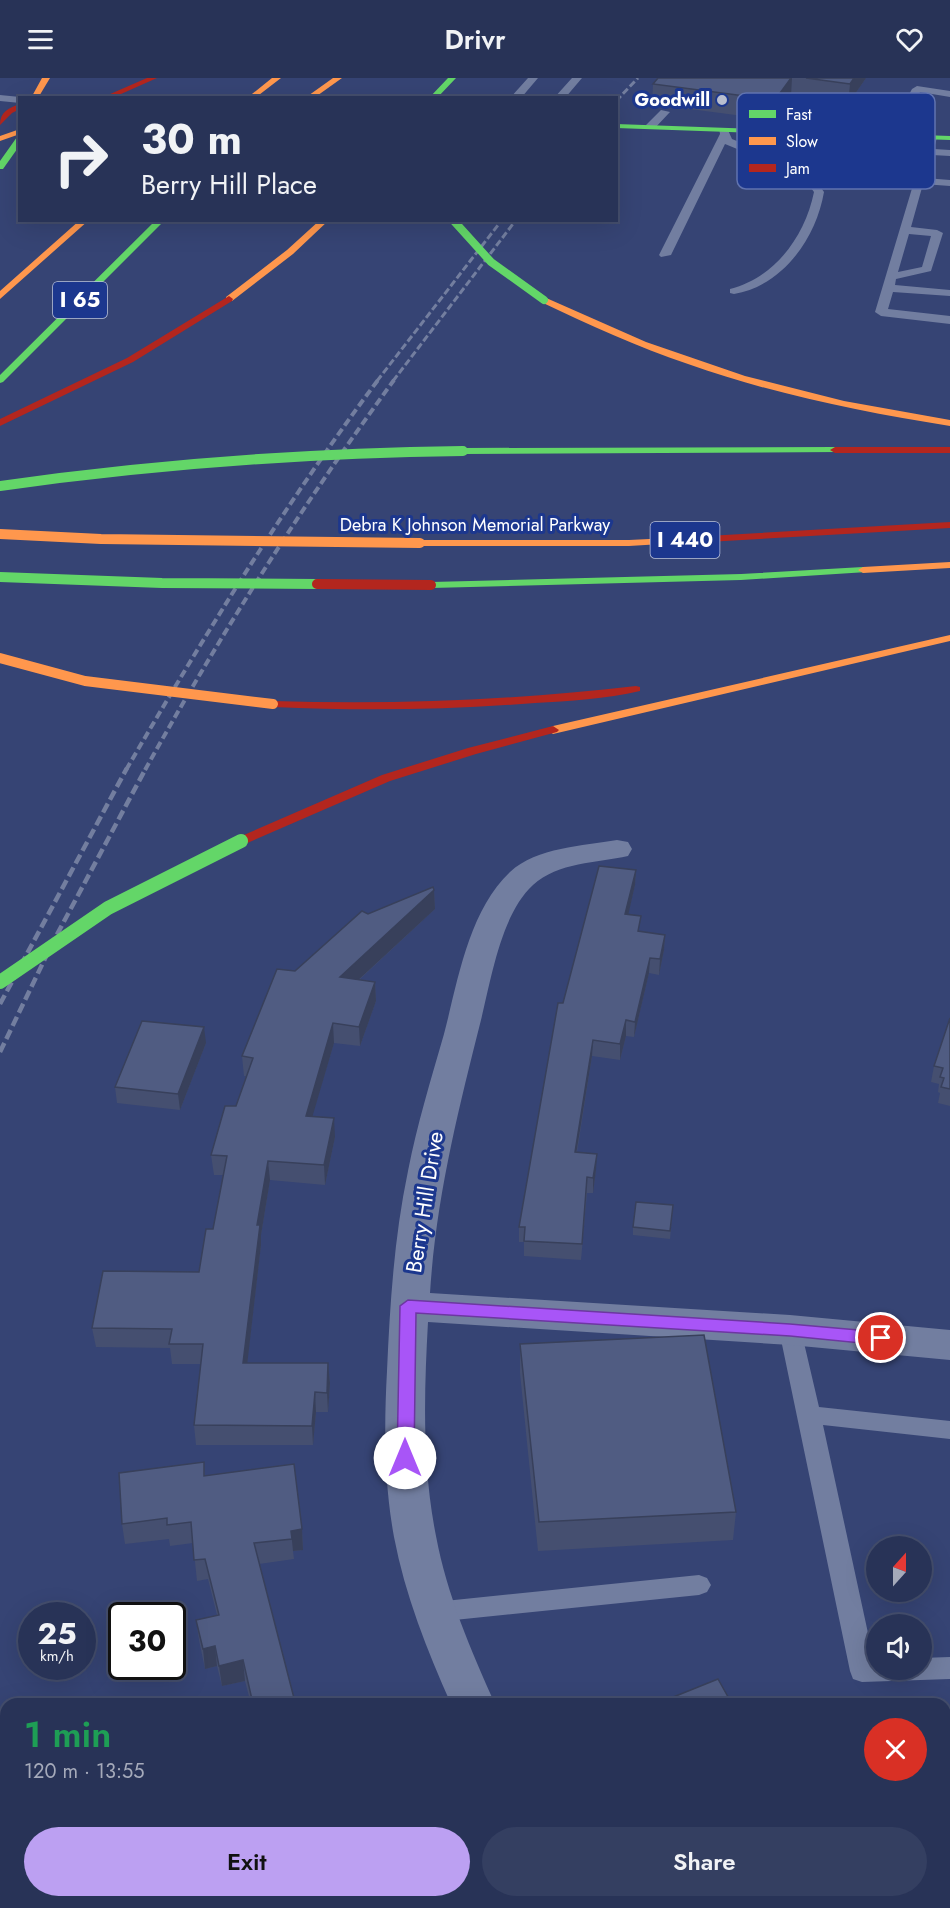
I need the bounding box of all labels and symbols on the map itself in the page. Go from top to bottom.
place label: Goodwill [635,87,710,113]
marker: Goodwill [715,93,729,107]
legend [737,93,935,189]
text: Fast [786,103,812,126]
text: Slow [786,130,818,153]
text: Jam [784,157,810,180]
road number: I 65 [53,282,107,318]
street label: Debra K Johnson Memorial Parkway [340,512,610,538]
road number: I 440 [650,522,720,558]
street label: Berry Hill Drive [397,1129,451,1275]
pin [855,1312,906,1363]
position arrow [373,1426,437,1490]
north arrow [866,1536,932,1602]
speed limit sign: 30 [108,1602,186,1680]

